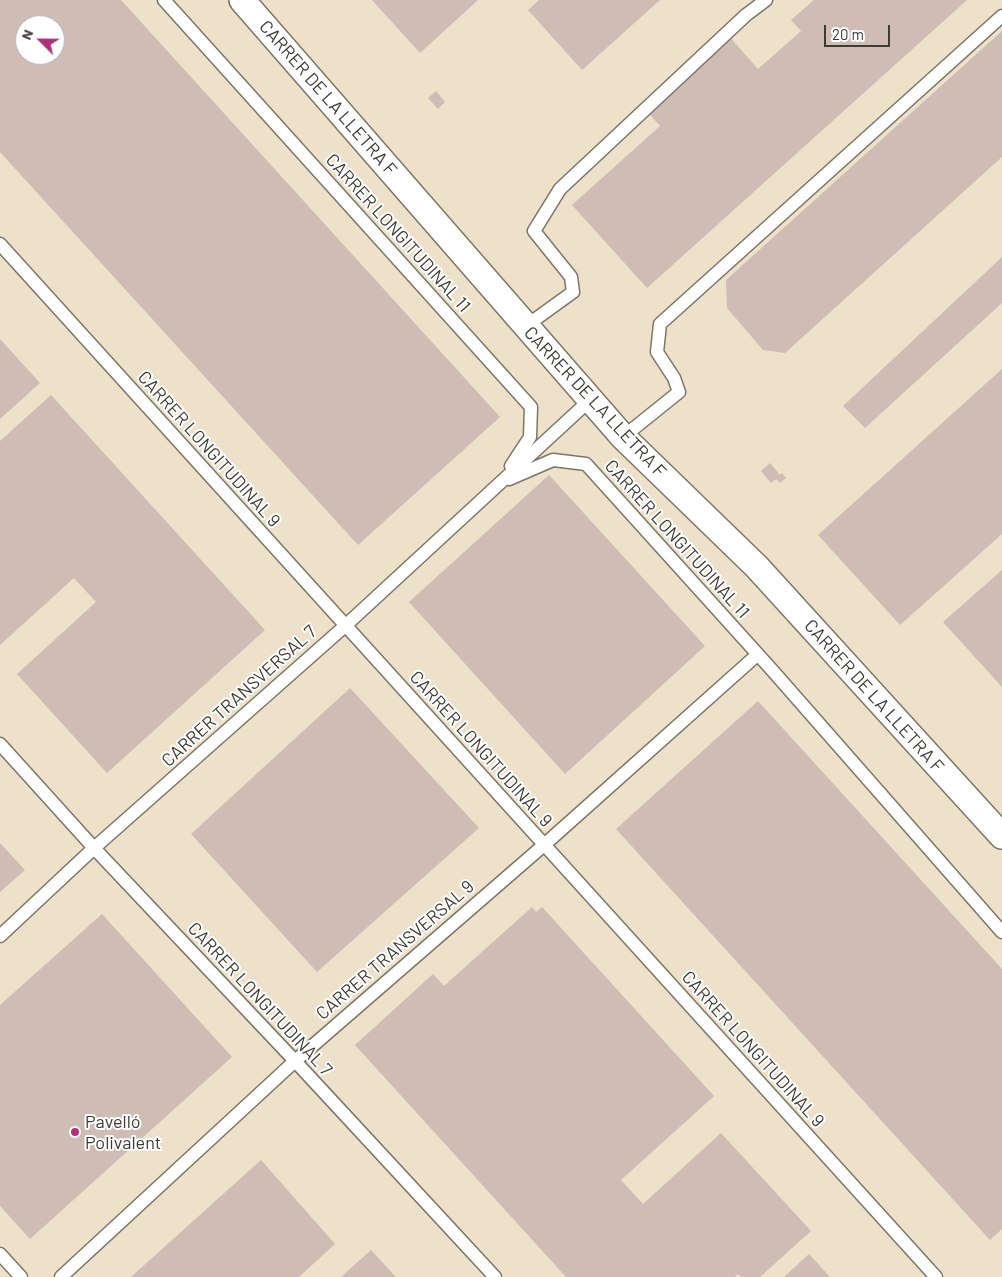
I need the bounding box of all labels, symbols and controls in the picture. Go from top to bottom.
north arrow [15,15,65,65]
scale bar [827,15,893,47]
street label: CARRER DE LA LLETRA F [255,16,401,180]
text: 20 m [832,25,864,43]
text: N [17,27,36,42]
street label: CARRER LONGITUDINAL 11 [321,149,475,317]
street label: CARRER DE LA LLETRA F [519,322,671,482]
street label: CARRER LONGITUDINAL 9 [133,366,285,532]
street label: CARRER LONGITUDINAL 11 [600,455,754,623]
street label: CARRER DE LA LLETRA F [800,615,948,777]
street label: CARRER TRANSVERSAL 7 [157,621,321,771]
street label: CARRER LONGITUDINAL 9 [405,666,557,832]
street label: CARRER TRANSVERSAL 9 [312,876,478,1024]
street label: CARRER LONGITUDINAL 7 [183,918,337,1080]
street label: CARRER LONGITUDINAL 9 [677,966,829,1132]
place label: Pavelló Polivalent [85,1111,161,1154]
marker: Pavelló Polivalent [69,1126,81,1138]

